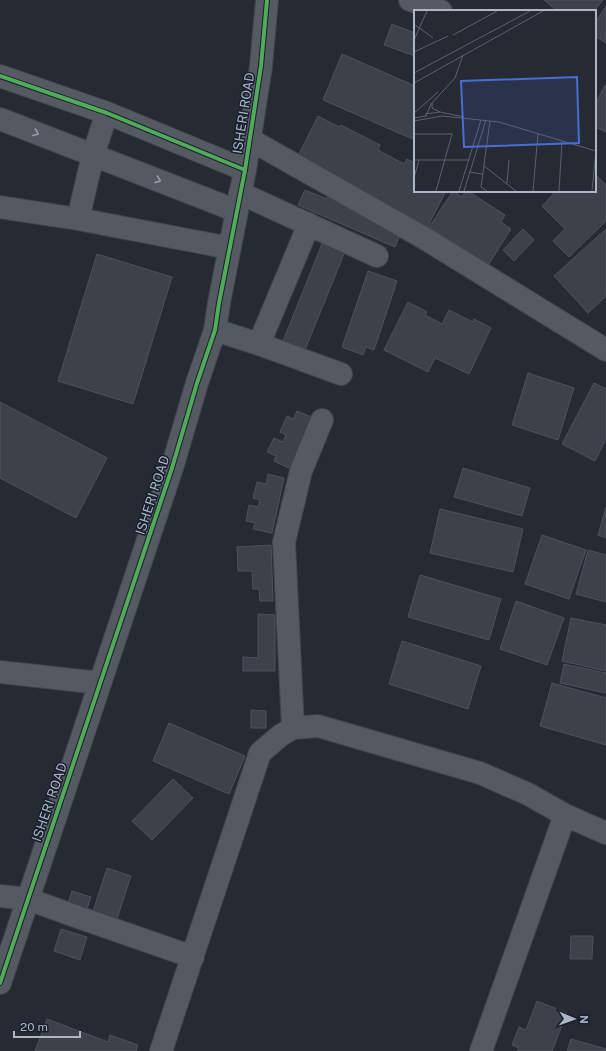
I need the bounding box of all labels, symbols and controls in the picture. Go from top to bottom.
inset map [414,10,596,192]
street label: ISHERI ROAD [230,71,257,155]
one-way arrow [33,128,40,136]
one-way arrow [154,176,161,184]
street label: ISHERI ROAD [133,454,172,537]
street label: ISHERI ROAD [29,761,70,843]
north arrow [554,999,594,1039]
scale bar [14,1013,80,1039]
text: N [578,1015,590,1024]
text: 20 m [20,1020,48,1034]

